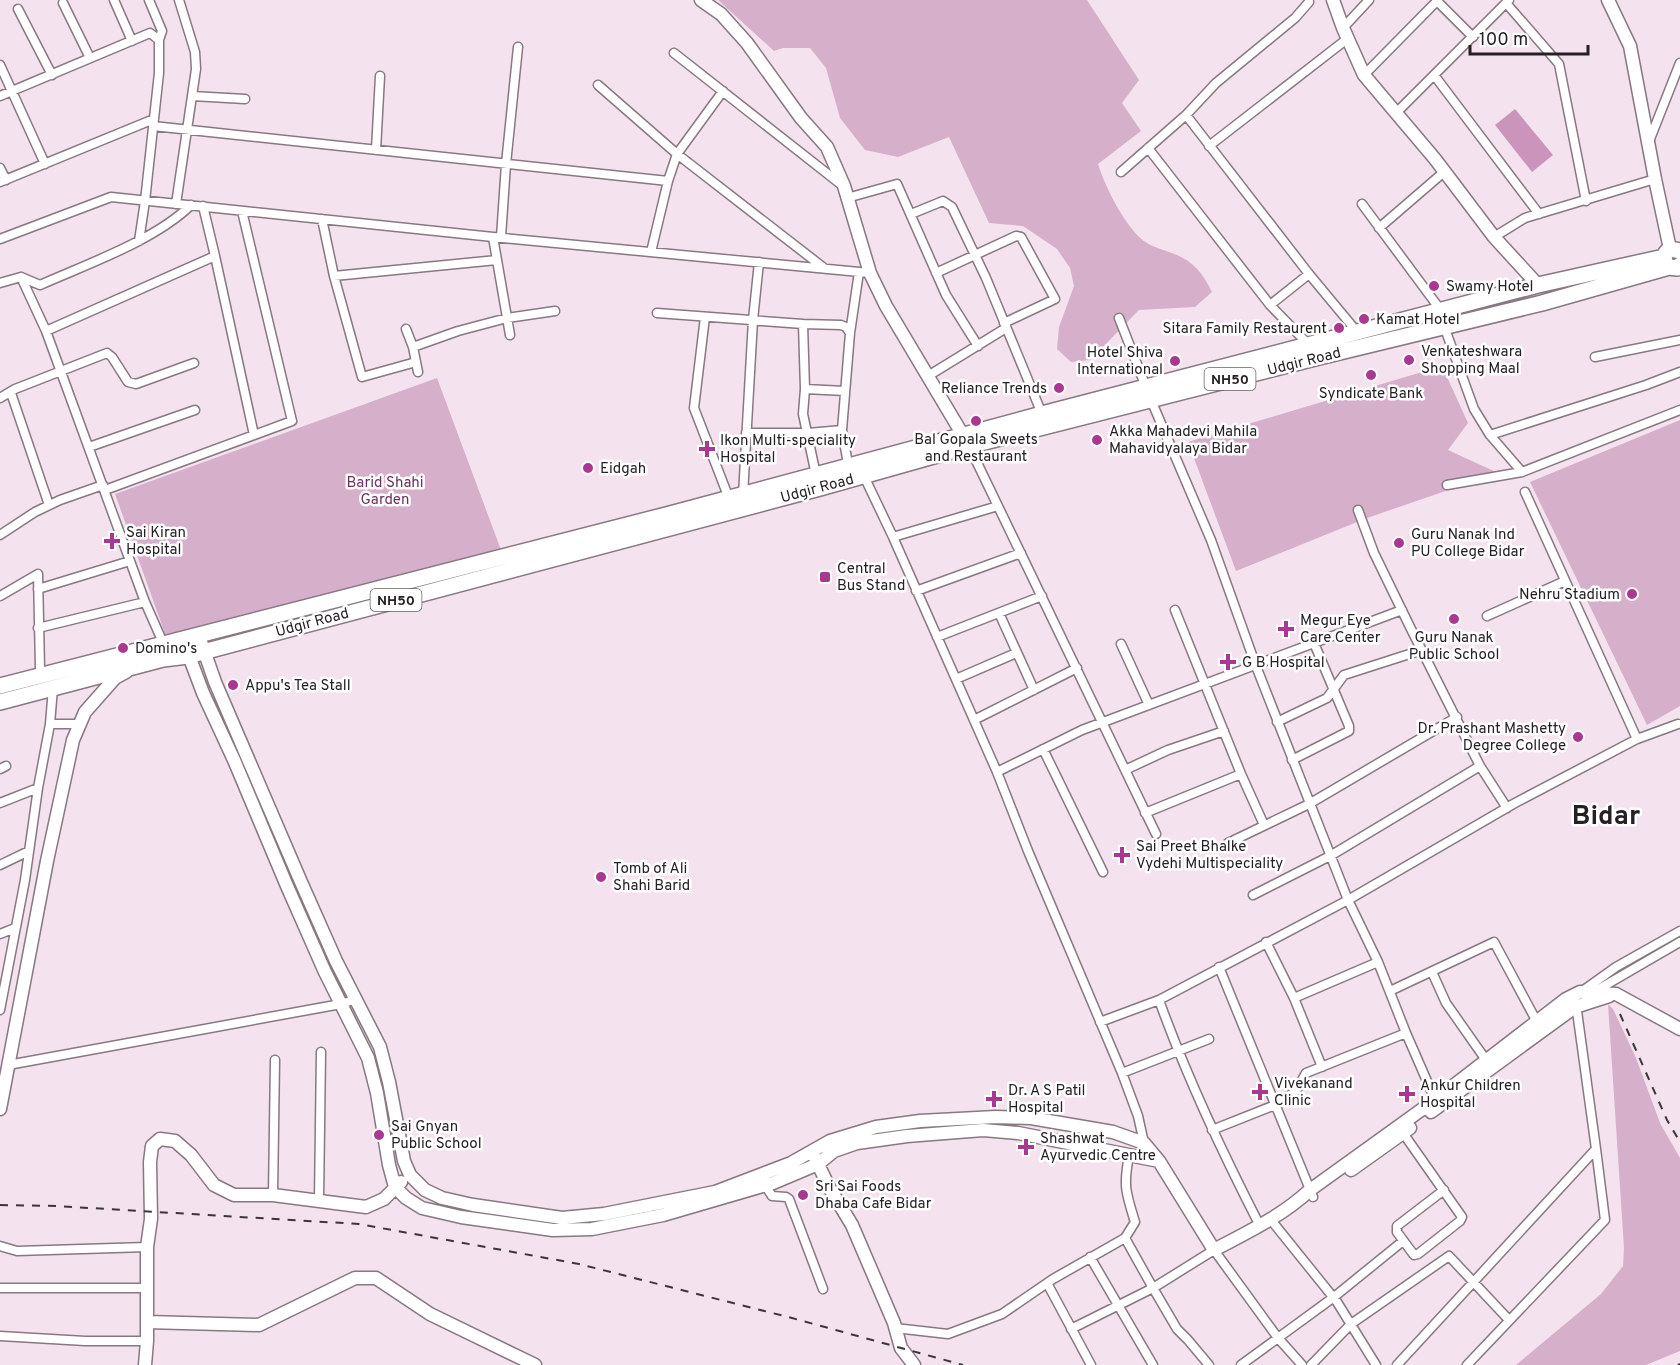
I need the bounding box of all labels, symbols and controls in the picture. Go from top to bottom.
scale bar [1470,18,1588,56]
text: 100 m [1479,29,1528,52]
place label: Swamy Hotel [1446,278,1534,297]
marker: Swamy Hotel [1427,279,1441,293]
place label: Kamat Hotel [1376,311,1460,330]
marker: Kamat Hotel [1357,312,1371,326]
place label: Sitara Family Restaurent [1162,320,1327,339]
marker: Sitara Family Restaurent [1332,321,1346,335]
place label: Venkateshwara Shopping Maal [1421,343,1522,379]
place label: Hotel Shiva International [1077,344,1163,380]
street label: Udgir Road [1266,344,1343,381]
marker: Venkateshwara Shopping Maal [1402,353,1416,367]
marker: Hotel Shiva International [1168,354,1182,368]
road number: NH50 [1204,368,1256,390]
marker: Syndicate Bank [1364,368,1378,382]
place label: Reliance Trends [941,380,1047,399]
marker: Reliance Trends [1052,381,1066,395]
place label: Syndicate Bank [1319,385,1423,404]
marker: Bal Gopala Sweets and Restaurant [969,414,983,428]
place label: Akka Mahadevi Mahila Mahavidyalaya Bidar [1109,423,1257,459]
place label: Bal Gopala Sweets and Restaurant [914,431,1038,467]
place label: Ikon Multi-speciality Hospital [720,432,856,468]
marker: Akka Mahadevi Mahila Mahavidyalaya Bidar [1090,433,1104,447]
marker: Ikon Multi-speciality Hospital [698,440,716,458]
place label: Eidgah [600,460,646,479]
marker: Eidgah [581,461,595,475]
street label: Udgir Road [779,471,856,508]
park label: Barid Shahi Garden [346,474,424,510]
place label: Sai Kiran Hospital [126,524,186,560]
place label: Guru Nanak Ind PU College Bidar [1411,526,1525,562]
marker: Sai Kiran Hospital [103,532,121,550]
marker: Guru Nanak Ind PU College Bidar [1392,536,1406,550]
place label: Central Bus Stand [837,560,905,596]
marker: Central Bus Stand [818,570,832,584]
place label: Nehru Stadium [1519,586,1620,605]
marker: Nehru Stadium [1625,587,1639,601]
road number: NH50 [370,589,422,611]
street label: Udgir Road [274,605,351,642]
place label: Megur Eye Care Center [1300,612,1381,648]
marker: Guru Nanak Public School [1447,612,1461,626]
marker: Megur Eye Care Center [1277,620,1295,638]
place label: Guru Nanak Public School [1409,629,1499,665]
place label: Domino's [135,640,197,659]
marker: Domino's [116,641,130,655]
marker: G B Hospital [1219,653,1237,671]
place label: G B Hospital [1242,654,1325,673]
place label: Appu's Tea Stall [245,677,351,696]
marker: Appu's Tea Stall [226,678,240,692]
place label: Dr. Prashant Mashetty Degree College [1418,720,1566,756]
marker: Dr. Prashant Mashetty Degree College [1571,730,1585,744]
district label: Bidar [1572,800,1640,834]
place label: Sai Preet Bhalke Vydehi Multispeciality [1136,838,1283,874]
marker: Sai Preet Bhalke Vydehi Multispeciality [1113,846,1131,864]
place label: Tomb of Ali Shahi Barid [613,860,690,896]
marker: Tomb of Ali Shahi Barid [594,870,608,884]
place label: Vivekanand Clinic [1274,1075,1353,1111]
place label: Ankur Children Hospital [1420,1077,1521,1113]
place label: Dr. A S Patil Hospital [1008,1082,1086,1118]
marker: Vivekanand Clinic [1251,1083,1269,1101]
marker: Ankur Children Hospital [1398,1085,1416,1103]
marker: Dr. A S Patil Hospital [985,1090,1003,1108]
place label: Sai Gnyan Public School [391,1118,482,1154]
marker: Sai Gnyan Public School [372,1128,386,1142]
place label: Shashwat Ayurvedic Centre [1040,1130,1156,1166]
marker: Shashwat Ayurvedic Centre [1017,1138,1035,1156]
place label: Sri Sai Foods Dhaba Cafe Bidar [815,1178,932,1214]
marker: Sri Sai Foods Dhaba Cafe Bidar [796,1188,810,1202]

